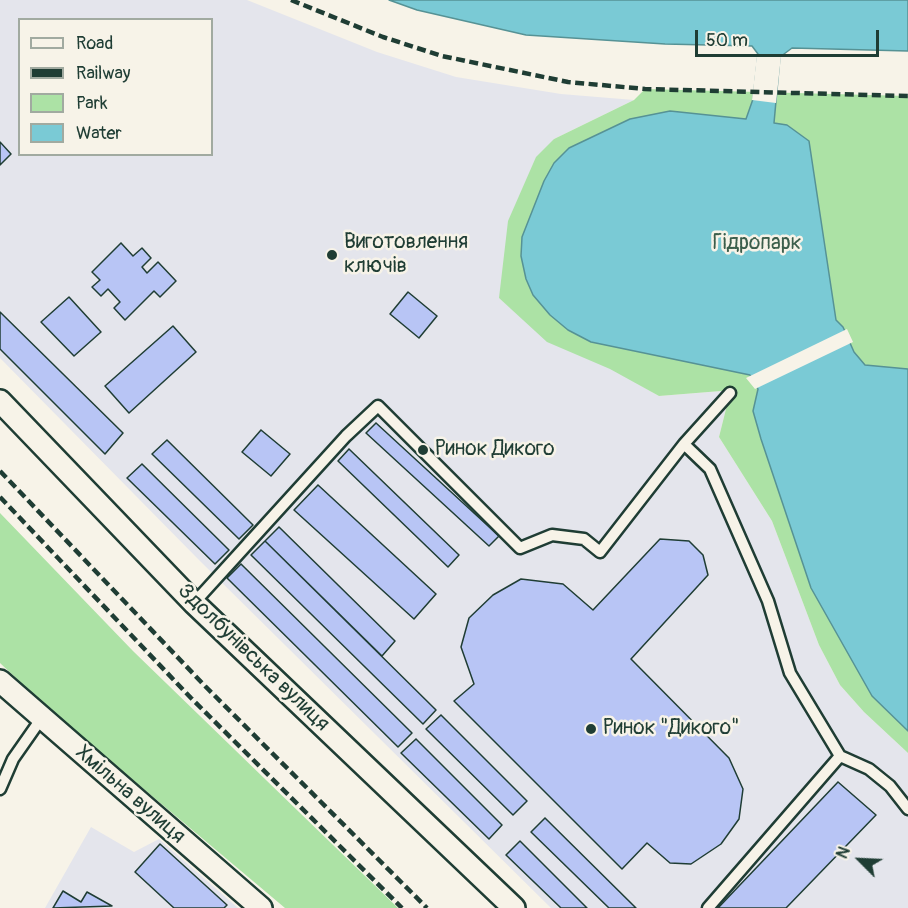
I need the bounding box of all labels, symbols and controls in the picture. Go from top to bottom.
legend [18,18,213,156]
scale bar [698,18,882,56]
text: 50 m [706,29,748,52]
text: Road [76,32,113,55]
text: Railway [76,62,131,85]
text: Park [76,92,108,115]
text: Water [76,122,122,145]
place label: Виготовлення ключів [344,230,468,280]
park label: Гідропарк [713,231,801,257]
marker: Виготовлення ключів [325,248,339,262]
place label: Ринок Дикого [435,437,554,463]
marker: Ринок Дикого [416,443,430,457]
street label: Здолбунівська вулиця [172,579,334,737]
place label: Ринок "Дикого" [603,716,739,742]
marker: Ринок "Дикого" [584,722,598,736]
street label: Хмільна вулиця [70,741,190,849]
north arrow [830,830,890,890]
text: N [832,844,855,862]

